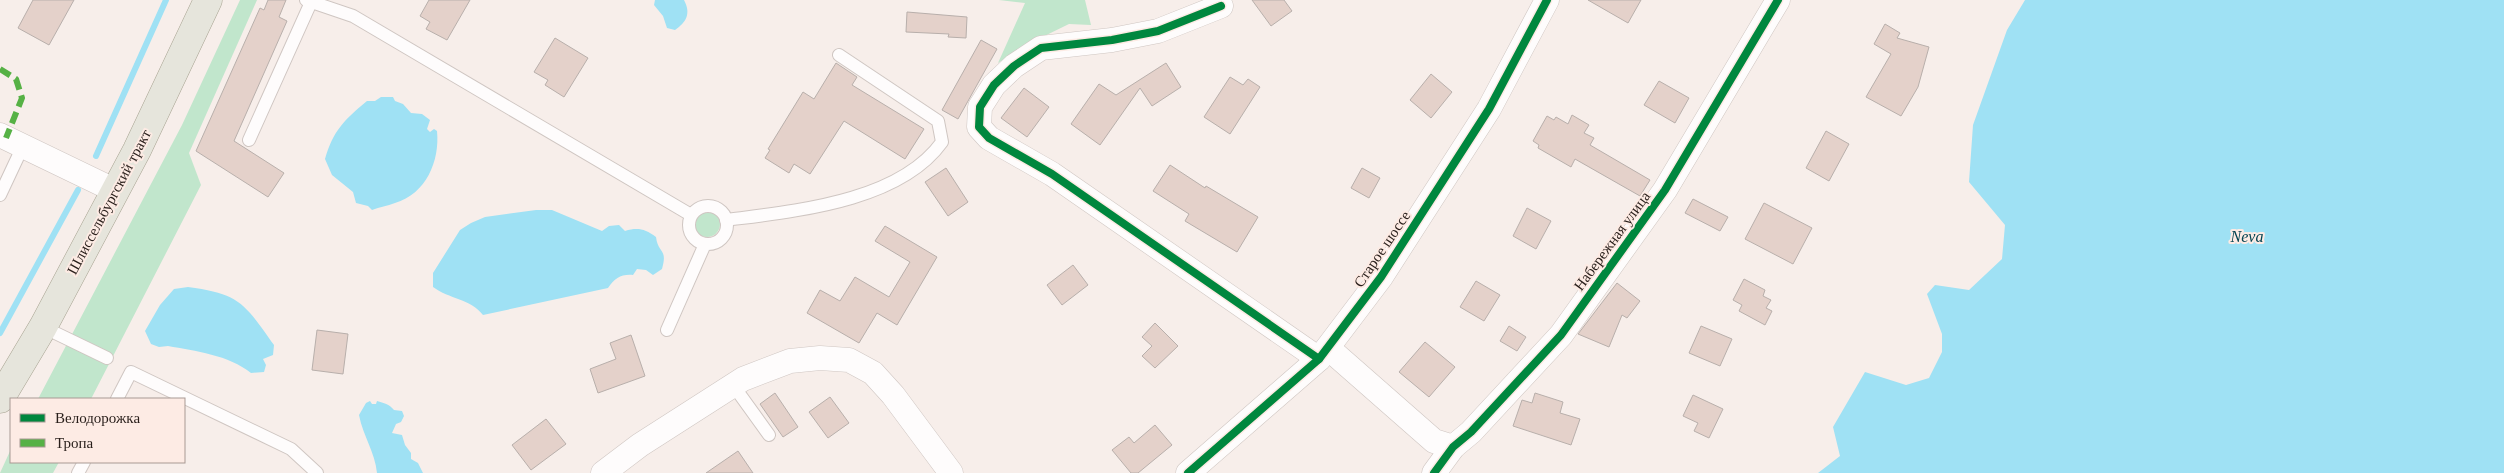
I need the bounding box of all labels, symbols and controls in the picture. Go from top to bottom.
street label: Шлиссельбургский тракт [64,126,154,277]
street label: Набережная улица [1571,188,1653,294]
street label: Старое шоссе [1351,208,1414,290]
water label: Neva [2230,228,2263,245]
legend [10,398,185,463]
text: Велодорожка [55,410,140,426]
text: Тропа [55,435,94,451]

